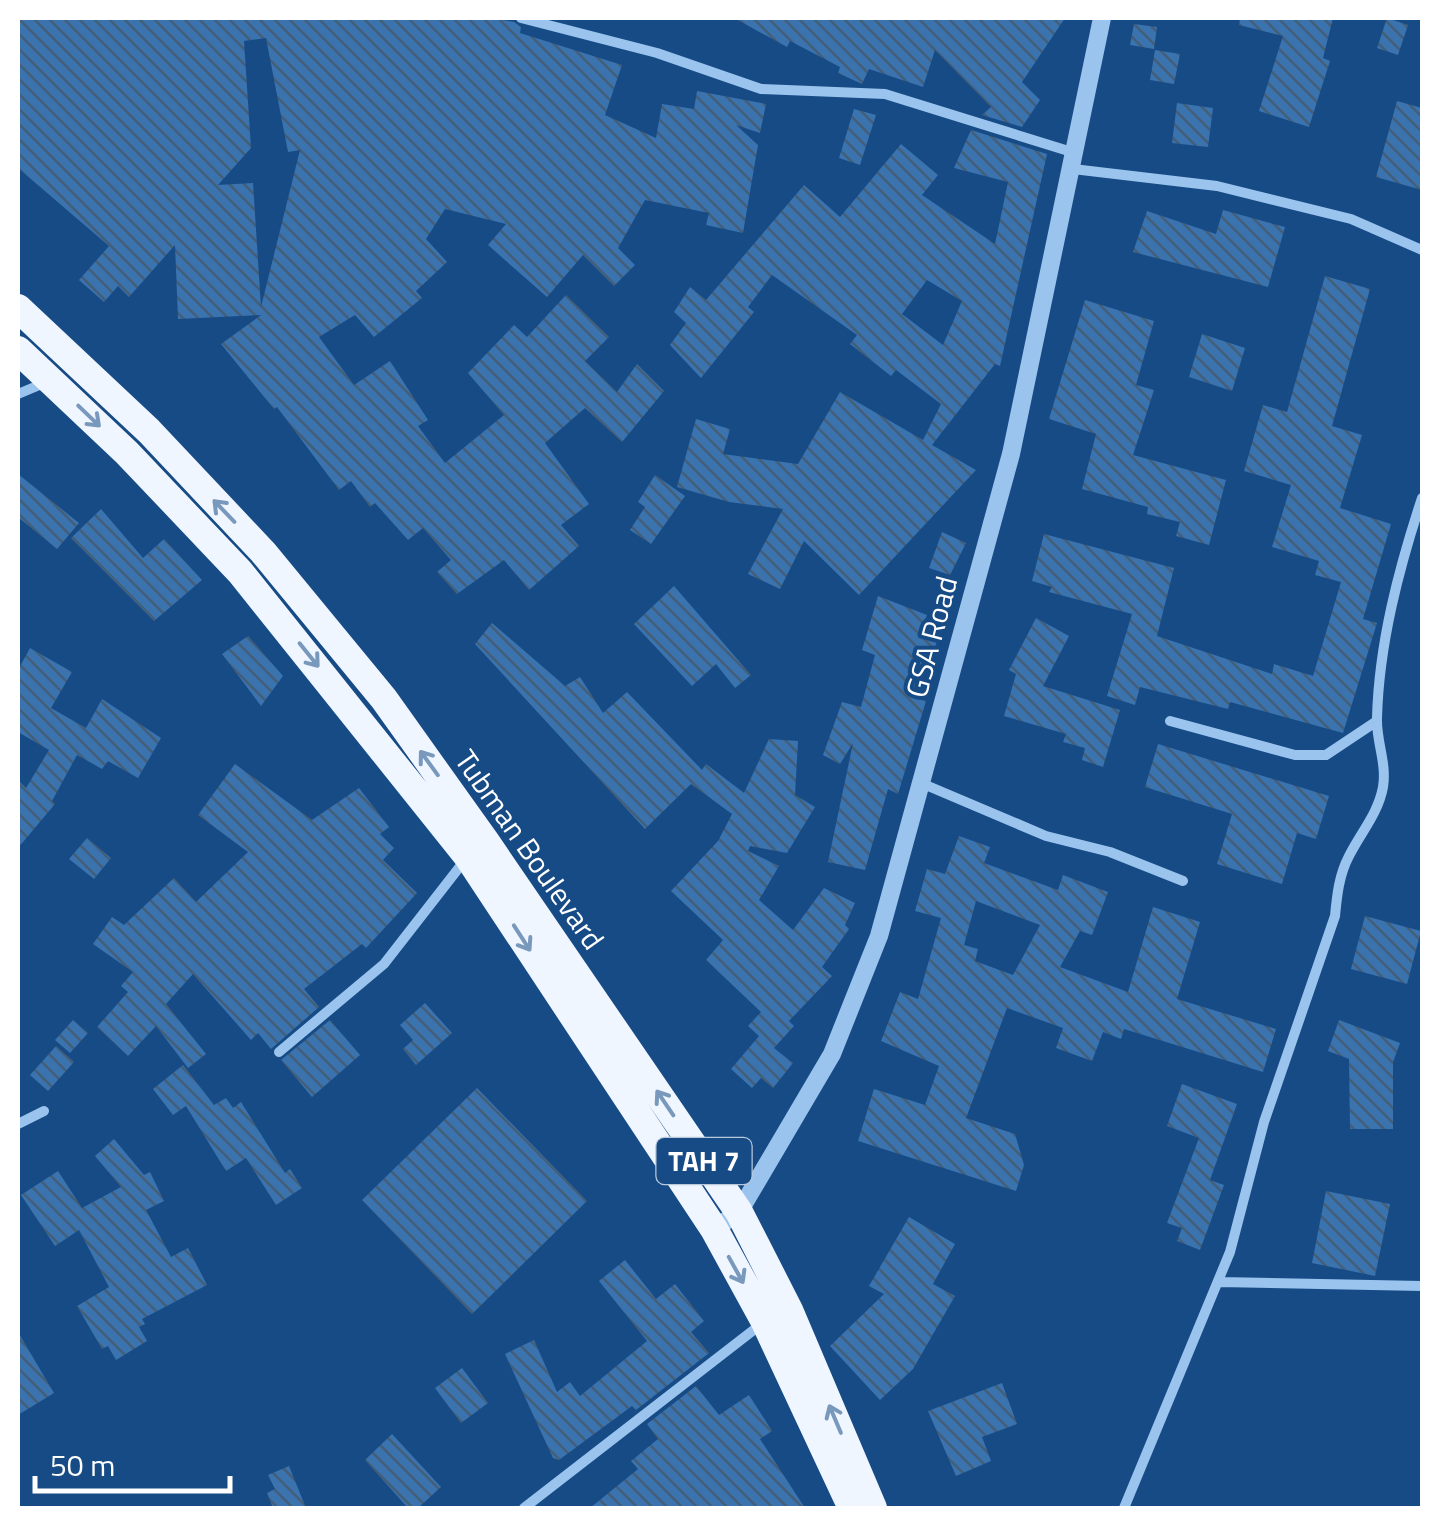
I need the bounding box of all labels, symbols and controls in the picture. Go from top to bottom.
one-way arrow [76,404,101,427]
one-way arrow [212,499,236,523]
street label: GSA Road [893,571,969,703]
one-way arrow [298,642,320,668]
street label: Tubman Boulevard [444,740,616,959]
one-way arrow [419,749,440,777]
one-way arrow [511,924,532,952]
one-way arrow [654,1090,675,1118]
road number: TAH 7 [656,1138,752,1184]
one-way arrow [727,1254,747,1284]
one-way arrow [825,1404,843,1435]
scale bar [35,1431,230,1493]
text: 50 m [50,1442,115,1488]

